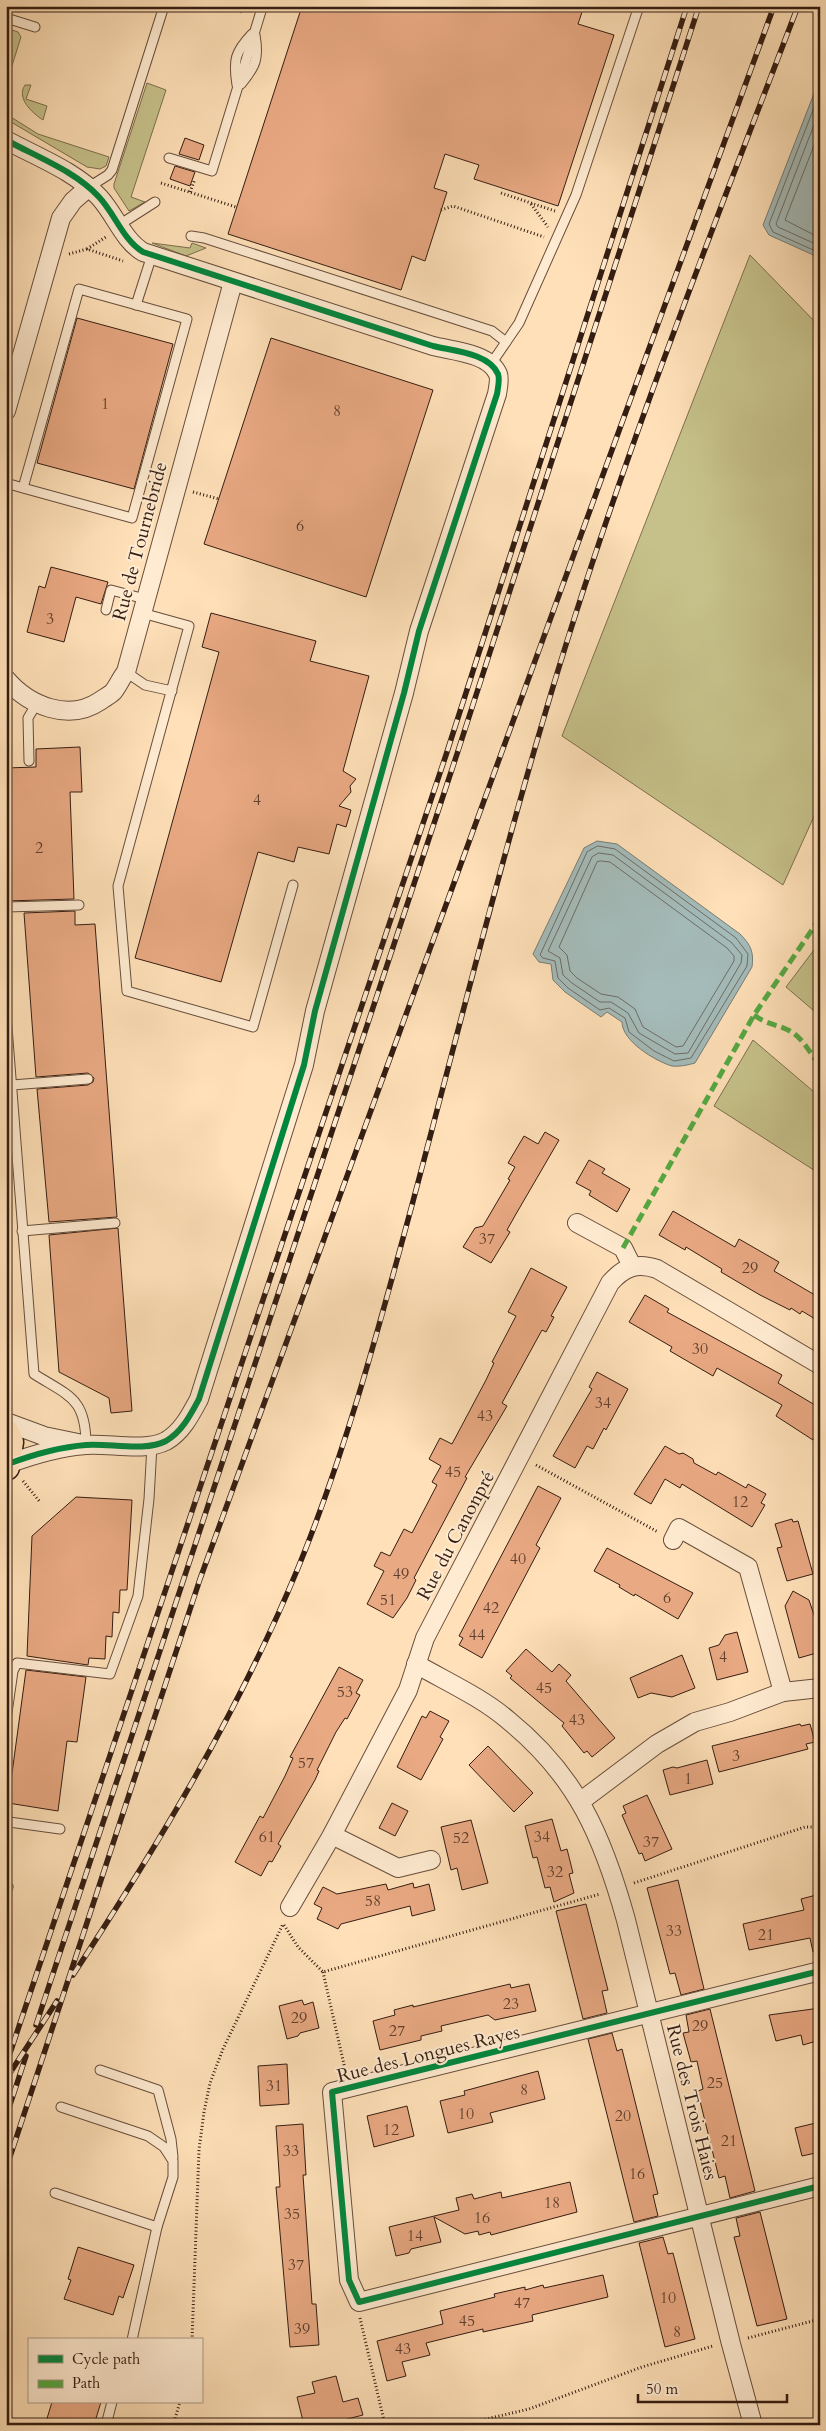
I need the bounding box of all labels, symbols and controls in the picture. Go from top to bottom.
house number: 1 [101,393,109,415]
house number: 8 [333,400,341,422]
street label: Rue de Tournebride [106,459,174,624]
house number: 6 [296,515,304,537]
house number: 3 [46,608,54,630]
house number: 4 [253,789,261,811]
house number: 2 [35,837,43,859]
house number: 37 [479,1228,495,1250]
house number: 29 [742,1257,758,1279]
house number: 30 [692,1338,708,1360]
house number: 34 [595,1392,611,1414]
house number: 43 [477,1405,493,1427]
house number: 45 [445,1461,461,1483]
street label: Rue du Canonpré [411,1466,501,1605]
house number: 12 [732,1491,748,1513]
house number: 40 [510,1548,526,1570]
house number: 49 [393,1563,409,1585]
house number: 6 [663,1587,671,1609]
house number: 51 [380,1589,396,1611]
house number: 42 [483,1597,499,1619]
house number: 44 [469,1624,485,1646]
house number: 4 [719,1646,727,1668]
house number: 45 [536,1677,552,1699]
house number: 53 [337,1681,353,1703]
house number: 43 [569,1709,585,1731]
house number: 3 [732,1745,740,1767]
house number: 57 [298,1752,314,1774]
house number: 1 [684,1768,692,1790]
house number: 61 [259,1826,275,1848]
house number: 34 [534,1826,550,1848]
house number: 52 [453,1827,469,1849]
house number: 37 [643,1831,659,1853]
house number: 32 [547,1861,563,1883]
house number: 58 [365,1890,381,1912]
house number: 33 [666,1920,682,1942]
house number: 21 [758,1924,774,1946]
house number: 23 [503,1993,519,2015]
house number: 29 [291,2007,307,2029]
house number: 29 [692,2015,708,2037]
street label: Rue des Longues Rayes [334,2019,522,2089]
house number: 27 [389,2020,405,2042]
street label: Rue des Trois Haies [660,2022,724,2183]
house number: 25 [707,2072,723,2094]
house number: 31 [266,2075,282,2097]
house number: 8 [520,2079,528,2101]
house number: 10 [458,2103,474,2125]
house number: 20 [615,2105,631,2127]
house number: 12 [383,2119,399,2141]
house number: 21 [721,2130,737,2152]
house number: 33 [283,2140,299,2162]
house number: 16 [629,2163,645,2185]
house number: 18 [544,2192,560,2214]
house number: 35 [284,2203,300,2225]
house number: 16 [474,2207,490,2229]
house number: 14 [407,2225,423,2247]
house number: 37 [288,2254,304,2276]
house number: 10 [660,2287,676,2309]
house number: 47 [514,2292,530,2314]
house number: 45 [459,2310,475,2332]
house number: 39 [294,2318,310,2340]
house number: 8 [673,2321,681,2343]
legend [28,2338,202,2404]
house number: 43 [395,2338,411,2360]
text: Cycle path [72,2349,141,2369]
scale bar [638,2371,787,2403]
text: Path [72,2373,101,2393]
text: 50 m [646,2379,678,2399]

